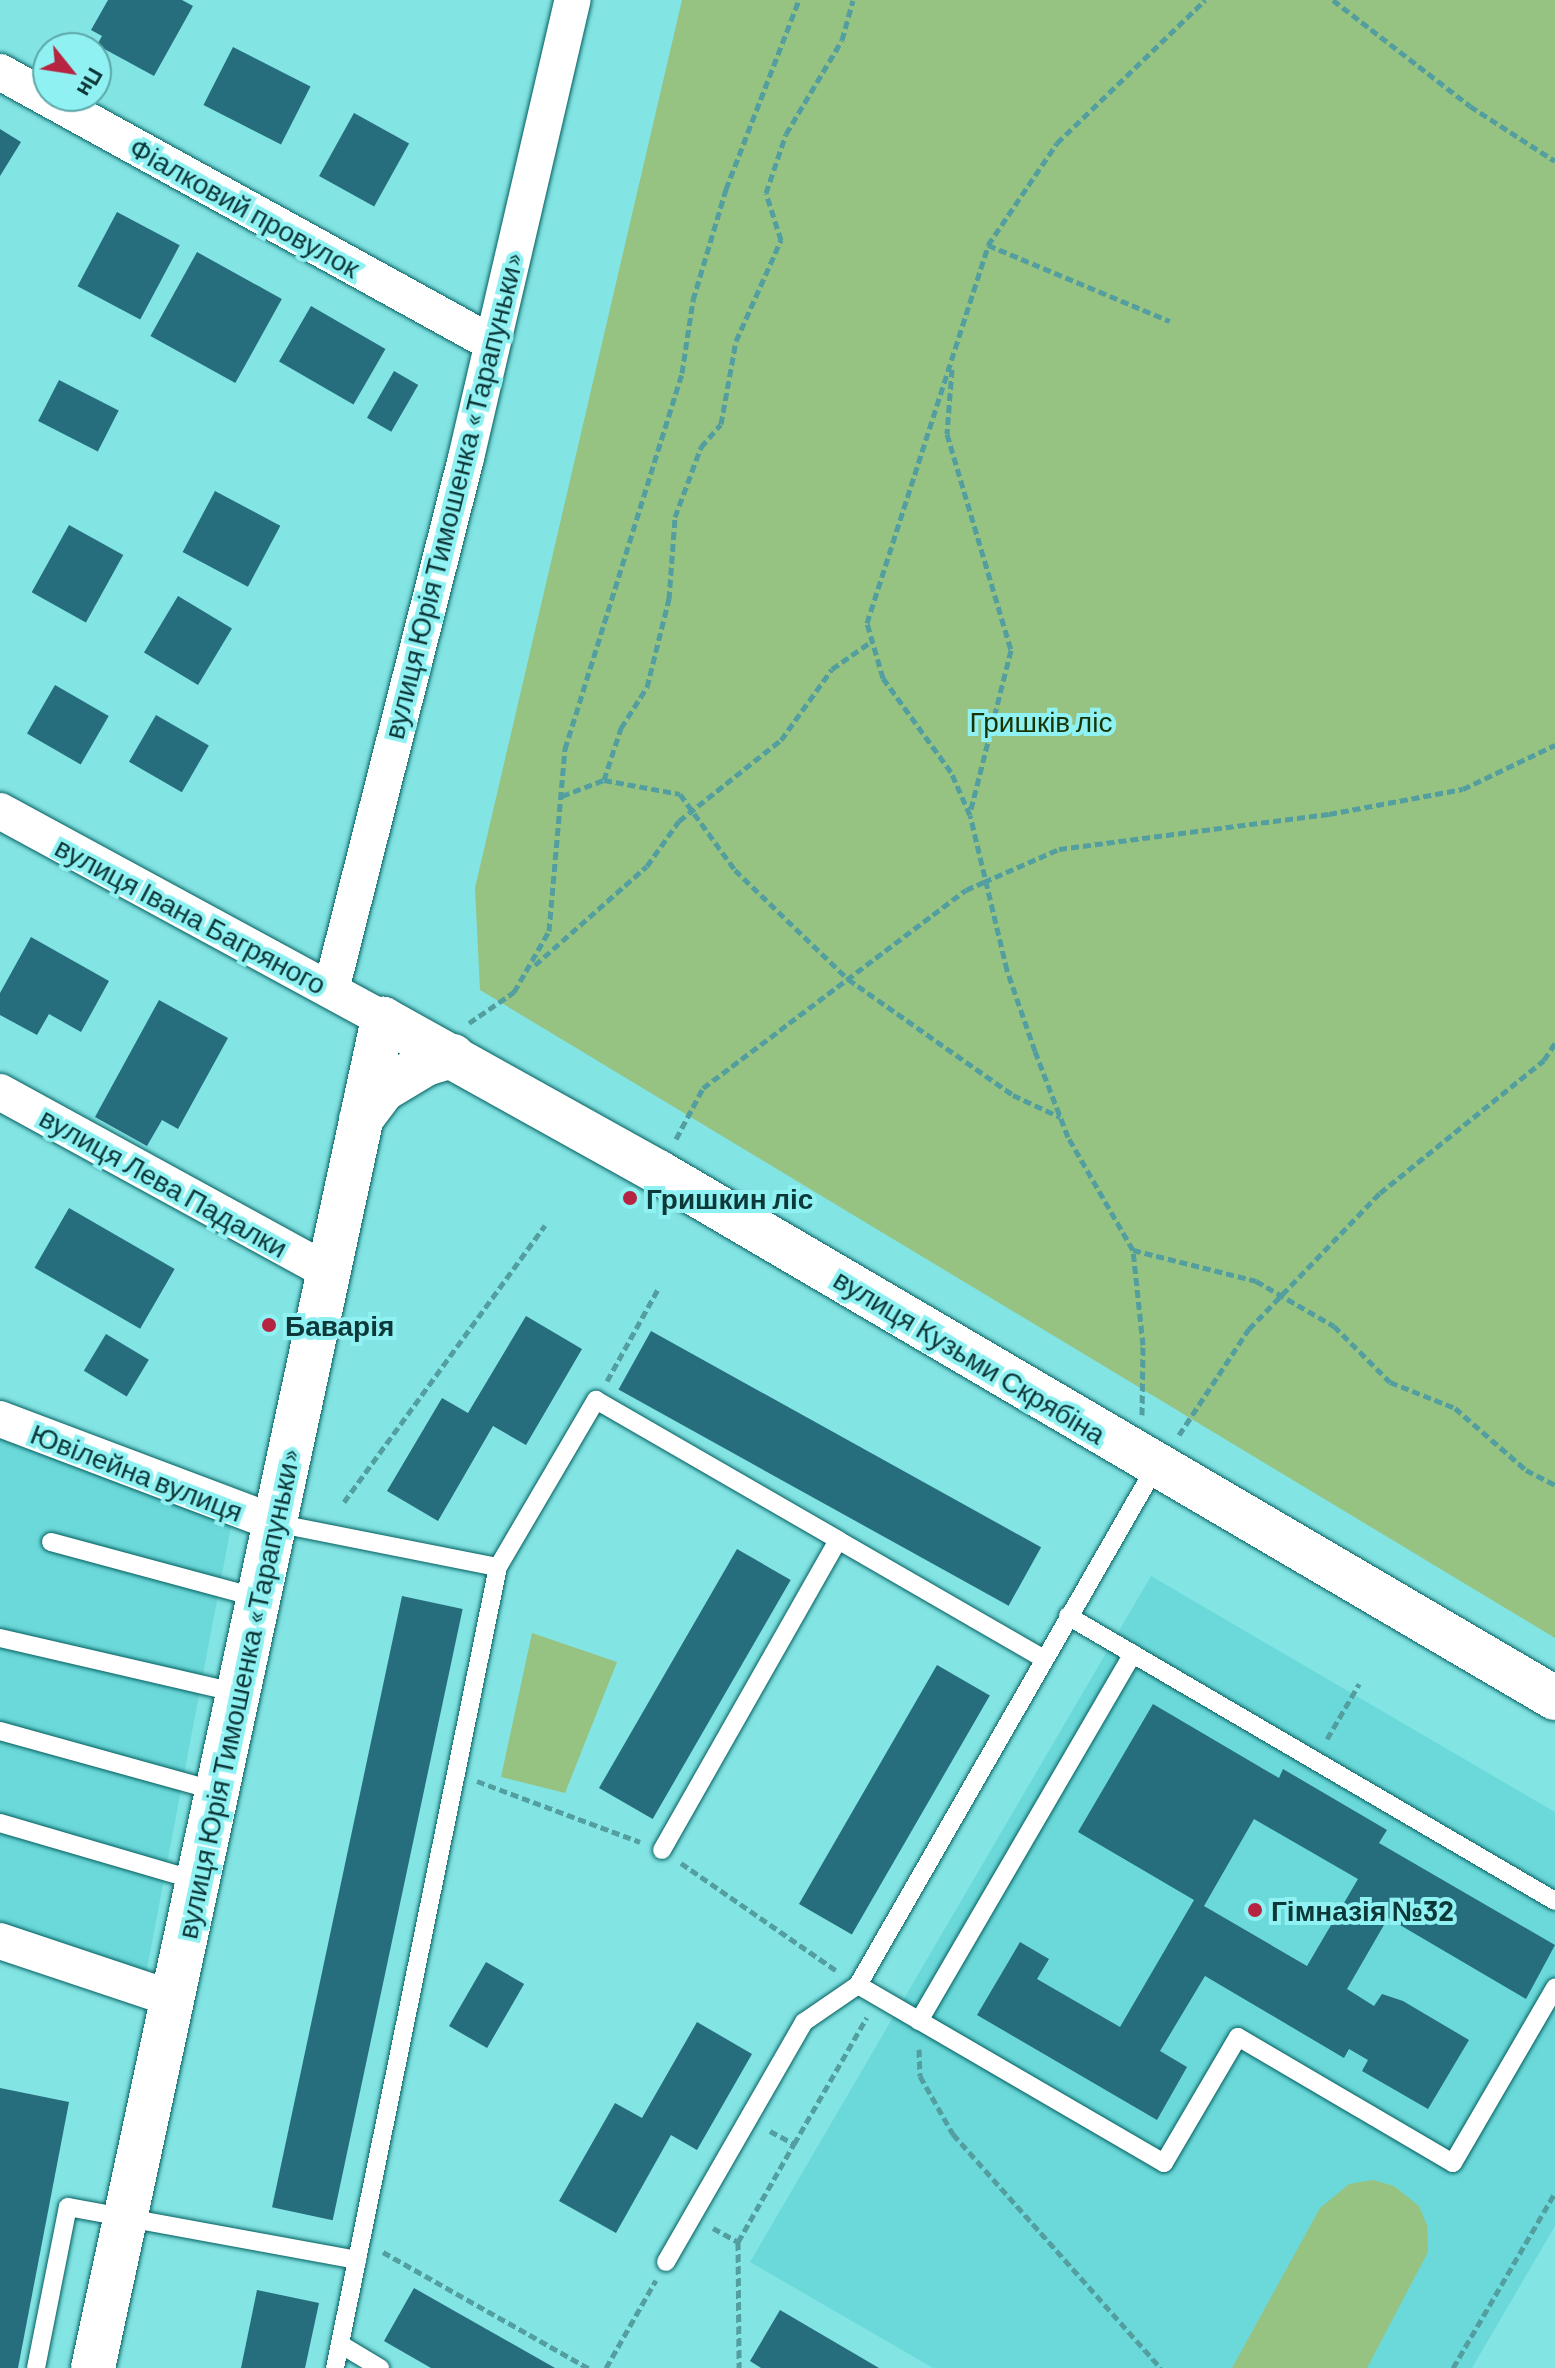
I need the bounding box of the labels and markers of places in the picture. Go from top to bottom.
place label: Гришкин ліс [646,1181,813,1215]
marker: Гришкин ліс [621,1189,639,1207]
place label: Баварія [285,1308,394,1342]
marker: Баварія [260,1316,278,1334]
place label: Гімназія №32 [1271,1893,1454,1927]
marker: Гімназія №32 [1246,1901,1264,1919]

